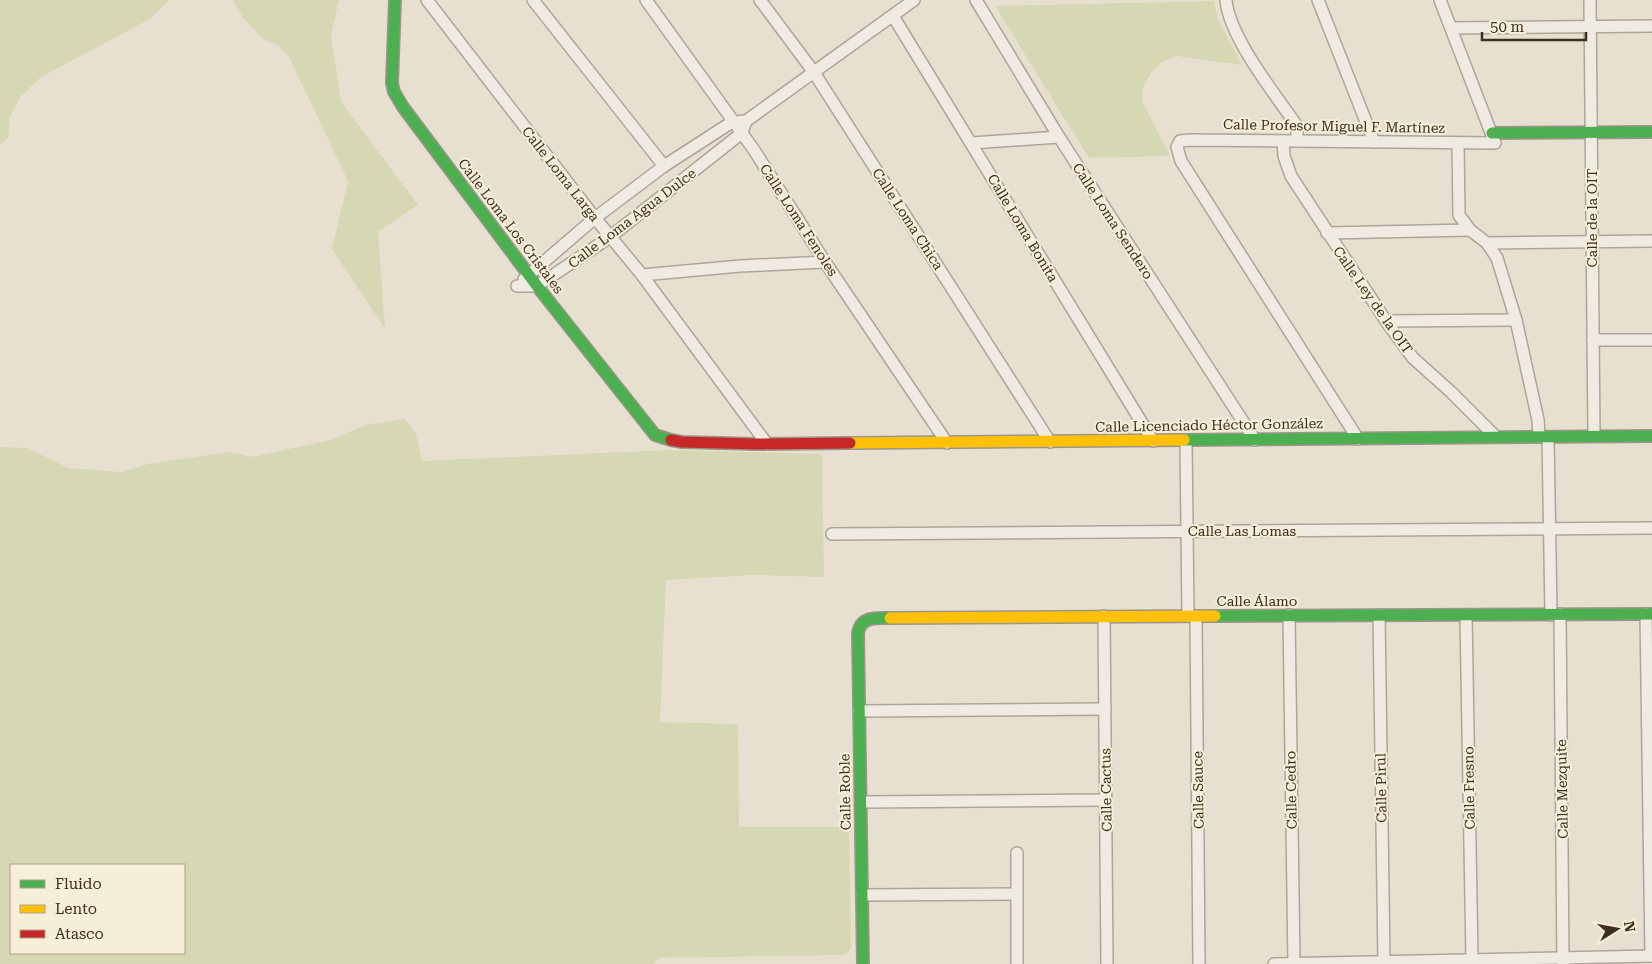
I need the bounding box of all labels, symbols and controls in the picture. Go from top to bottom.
scale bar [1482,10,1586,42]
text: 50 m [1490,18,1525,36]
street label: Calle Profesor Miguel F. Martínez [1223,116,1446,136]
street label: Calle Loma Larga [519,123,603,225]
street label: Calle Loma Los Cristales [455,155,567,297]
street label: Calle Loma Sendero [1069,160,1157,282]
street label: Calle Loma Fenoles [757,161,841,279]
street label: Calle Loma Agua Dulce [565,165,699,271]
street label: Calle Loma Chica [869,165,947,273]
street label: Calle de la OIT [1584,169,1600,267]
street label: Calle Loma Bonita [984,171,1062,285]
street label: Calle Ley de la OIT [1330,243,1416,357]
street label: Calle Licenciado Héctor González [1095,415,1323,435]
street label: Calle Las Lomas [1188,523,1297,539]
street label: Calle Álamo [1217,593,1297,609]
street label: Calle Mezquite [1553,739,1571,839]
street label: Calle Fresno [1460,746,1478,830]
street label: Calle Cactus [1097,748,1115,832]
street label: Calle Sauce [1189,751,1207,829]
street label: Calle Cedro [1282,751,1300,829]
street label: Calle Pirul [1372,752,1390,823]
street label: Calle Roble [836,753,854,830]
legend [10,864,185,954]
text: Fluido [55,875,102,893]
text: Lento [55,900,97,918]
north arrow [1592,904,1642,954]
text: N [1621,920,1639,934]
text: Atasco [55,925,104,943]

